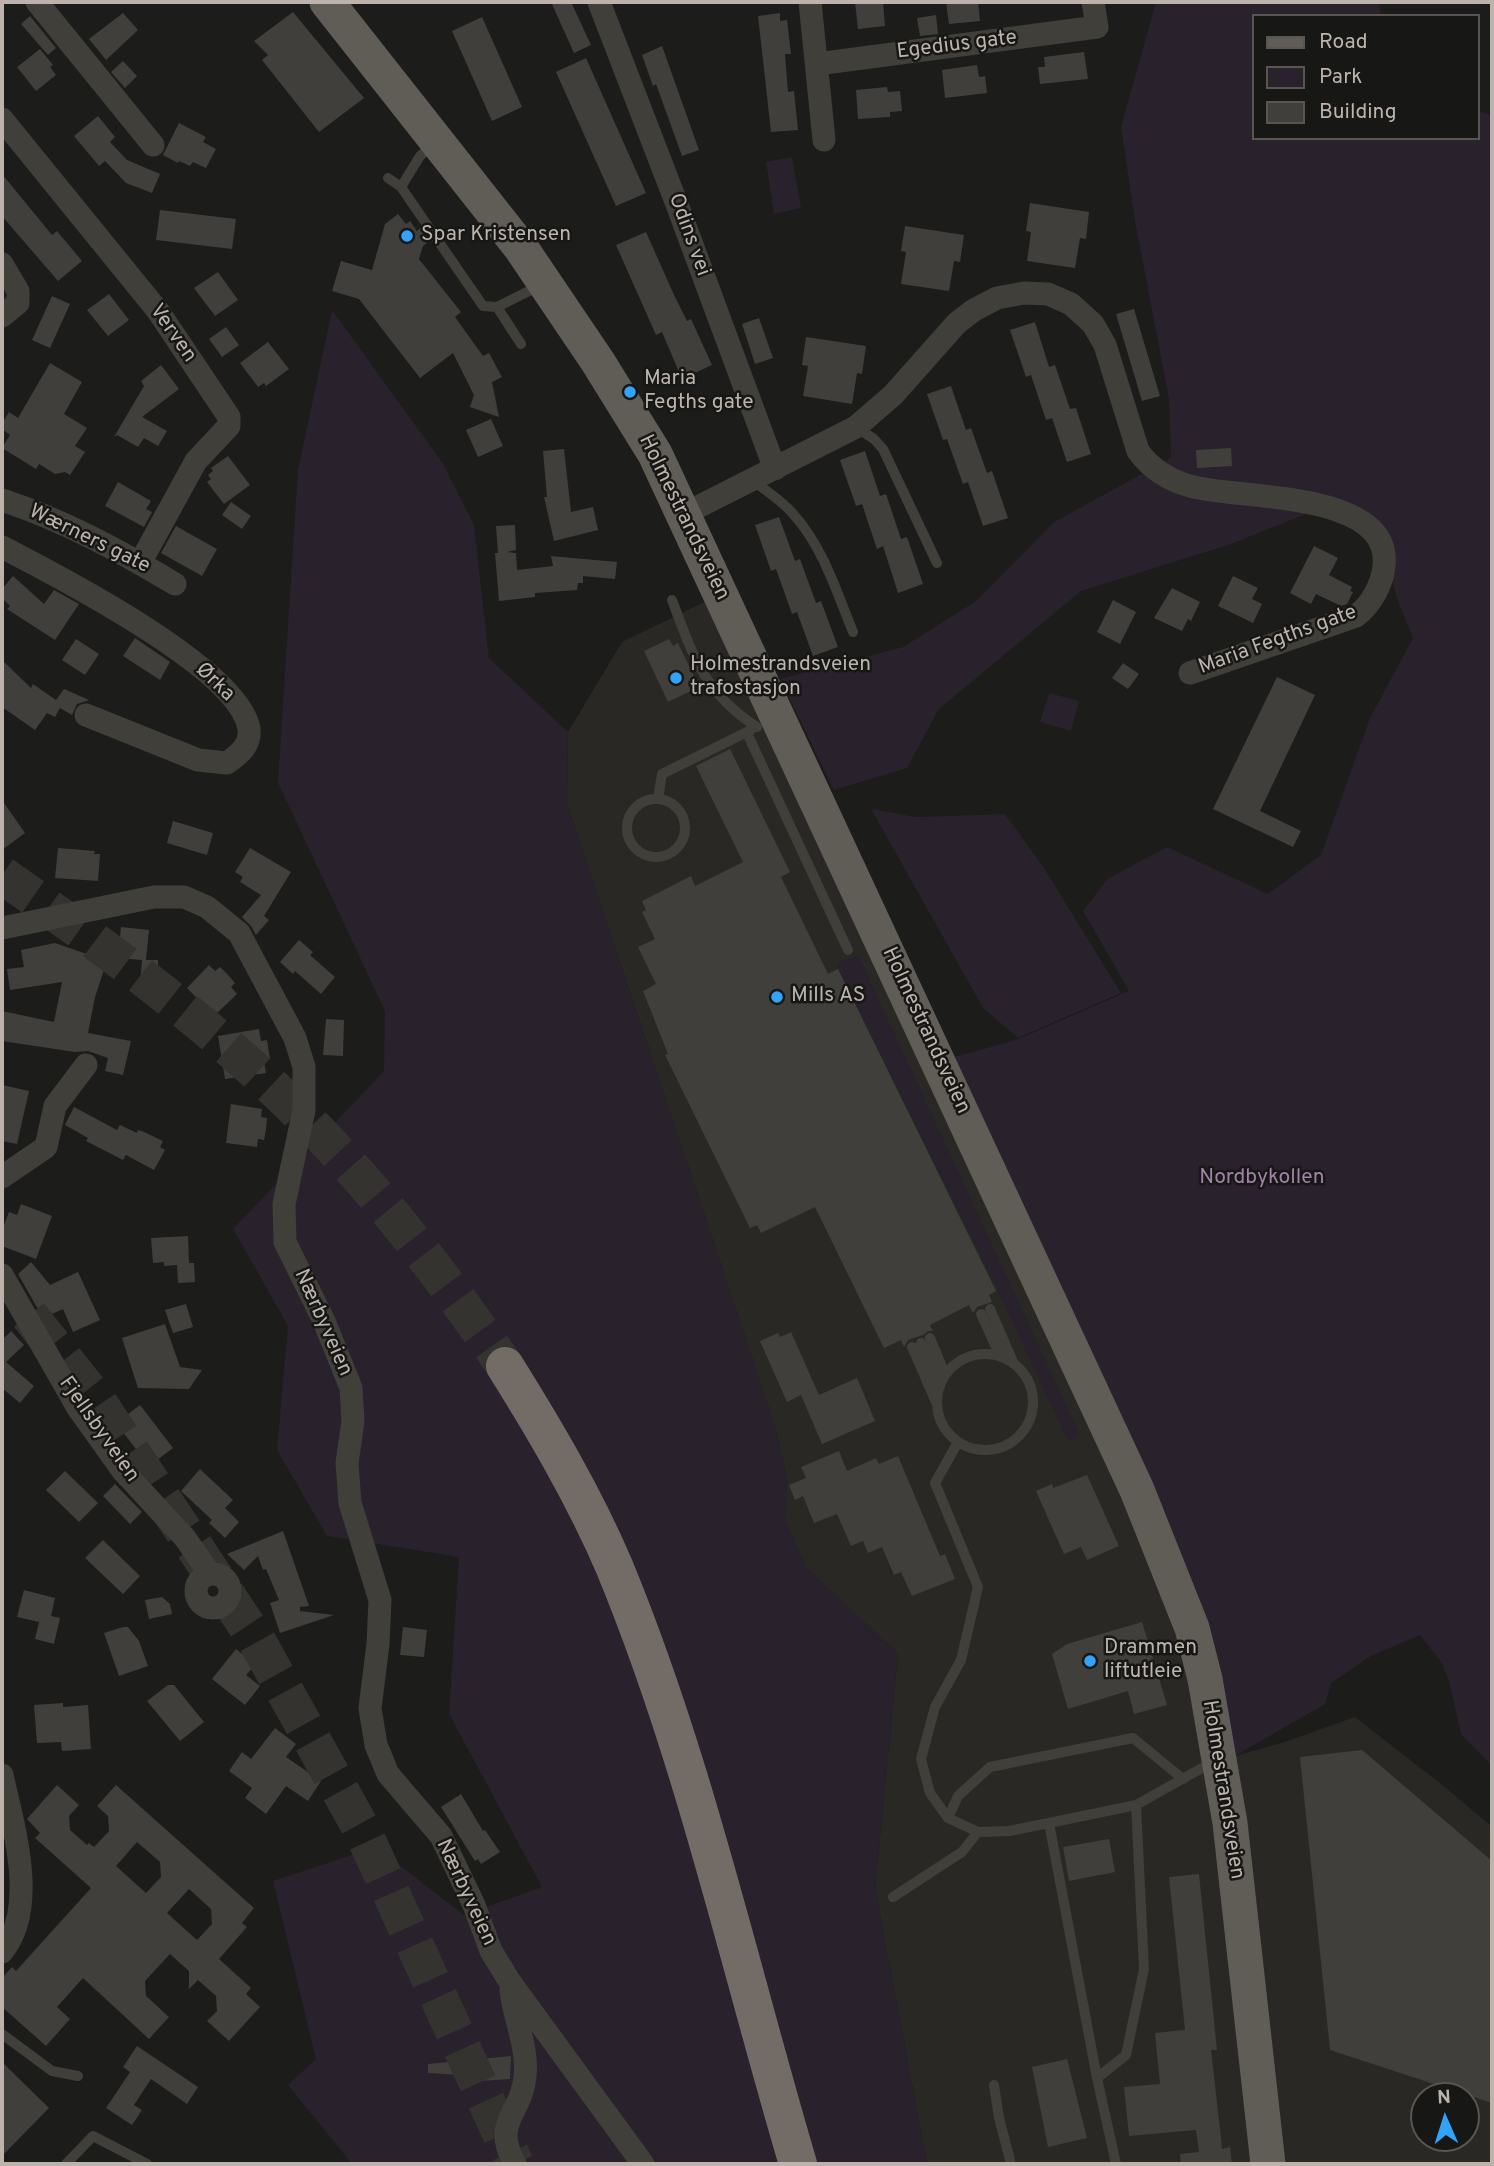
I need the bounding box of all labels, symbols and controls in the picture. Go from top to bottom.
legend [1252,14,1480,140]
street label: Egedius gate [896,26,1018,66]
text: Road [1319,29,1368,56]
text: Park [1319,64,1362,91]
text: Building [1319,99,1397,126]
street label: Odins vei [661,190,715,280]
place label: Spar Kristensen [421,223,571,249]
marker: Spar Kristensen [399,228,415,244]
street label: Verven [143,300,201,368]
place label: Maria Fegths gate [644,367,753,417]
marker: Maria Fegths gate [622,384,638,400]
street label: Holmestrandsveien [632,431,734,605]
street label: Wærners gate [24,500,154,580]
street label: Maria Fegths gate [1195,601,1361,681]
place label: Holmestrandsveien trafostasjon [690,653,871,703]
street label: Ørka [189,658,239,708]
marker: Holmestrandsveien trafostasjon [668,670,684,686]
street label: Holmestrandsveien [875,944,975,1118]
place label: Mills AS [791,984,865,1010]
marker: Mills AS [769,989,785,1005]
park label: Nordbykollen [1199,1166,1325,1192]
street label: Nærbyveien [287,1266,357,1380]
street label: Fjellsbyveien [52,1372,144,1488]
place label: Drammen liftutleie [1104,1636,1197,1686]
marker: Drammen liftutleie [1082,1653,1098,1669]
street label: Holmestrandsveien [1195,1699,1249,1881]
street label: Nærbyveien [429,1836,501,1950]
north arrow [1410,2082,1480,2152]
text: N [1437,2086,1451,2110]

